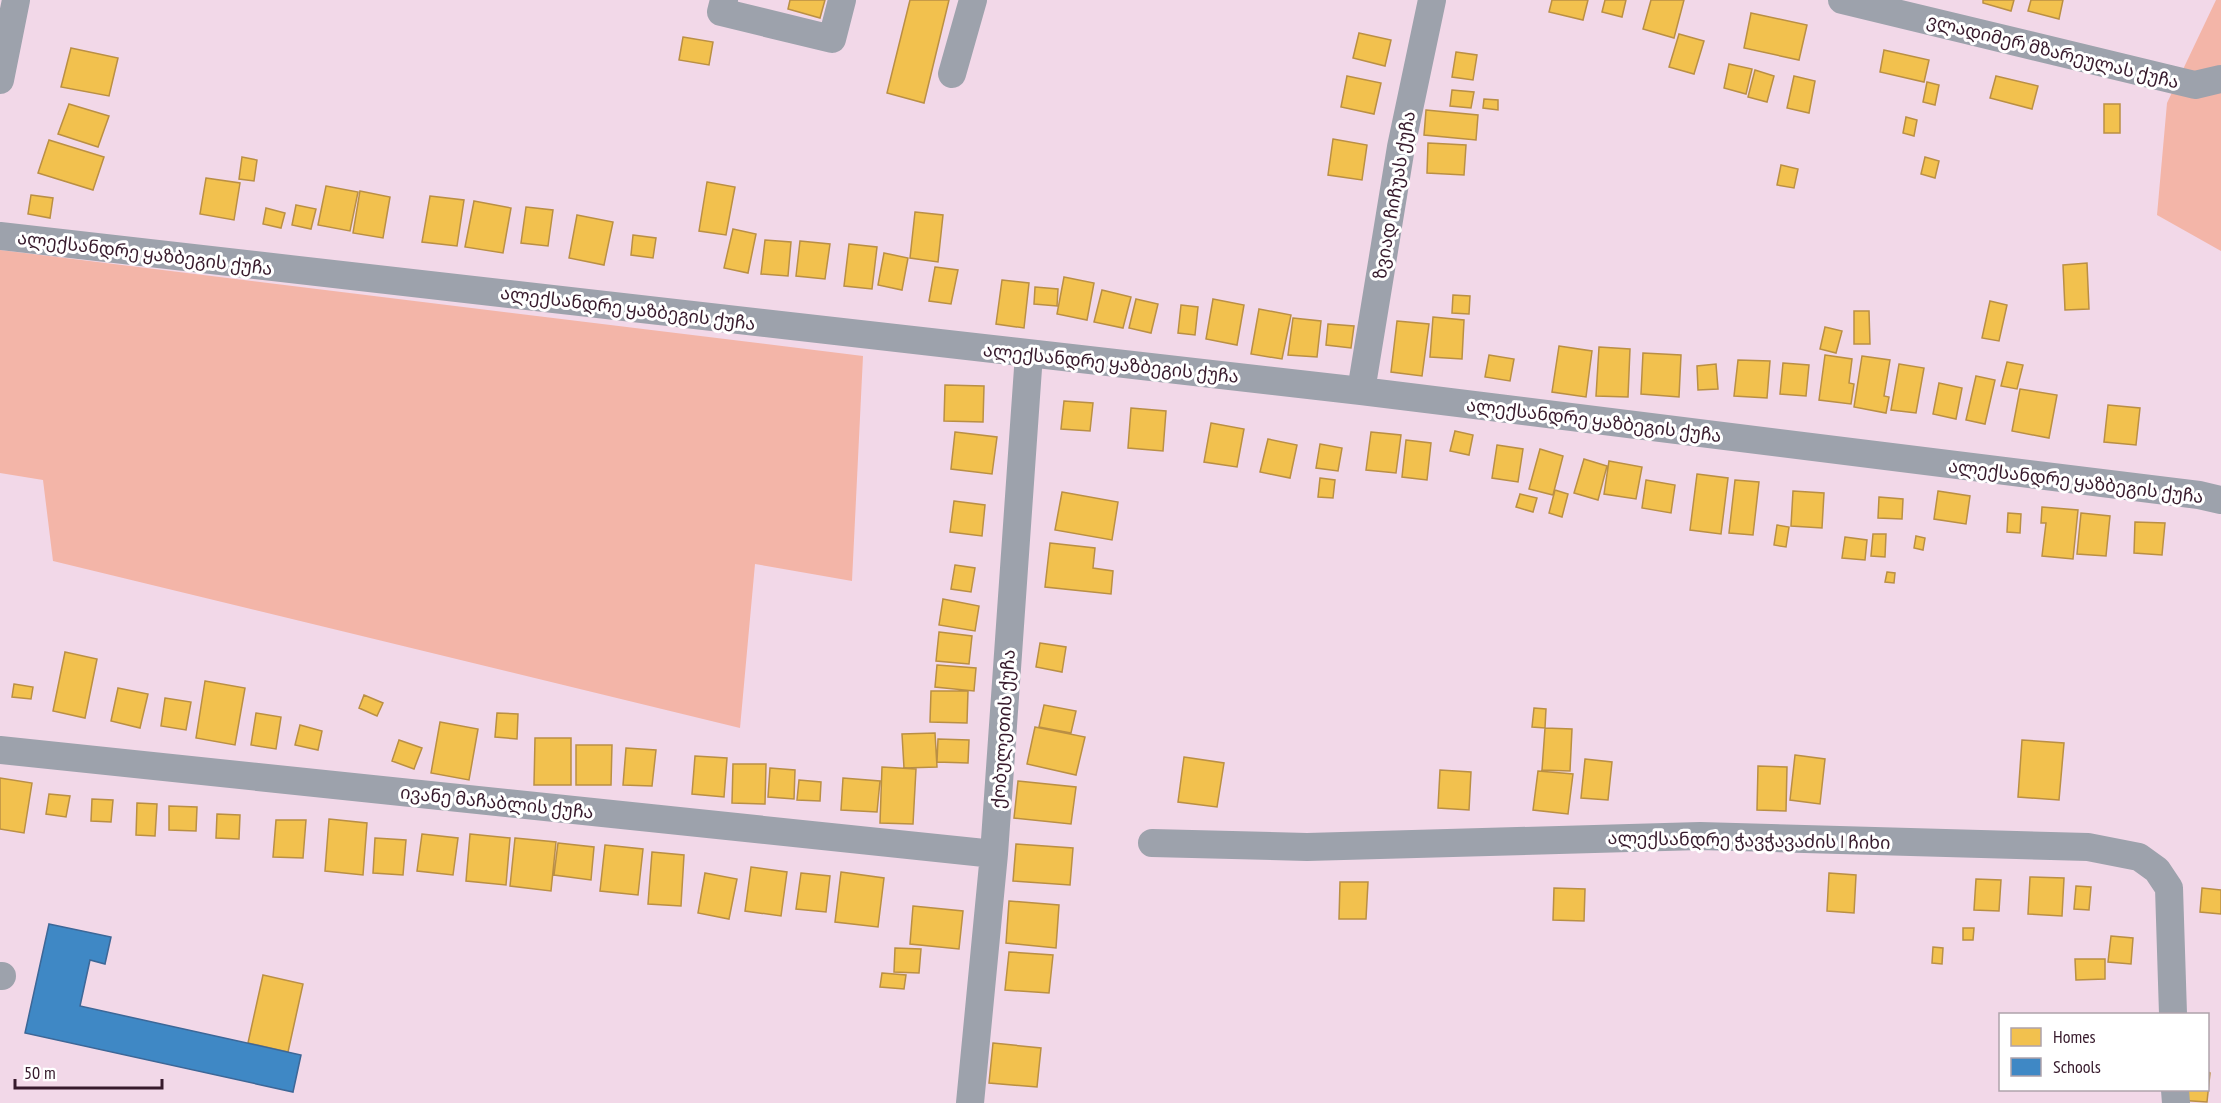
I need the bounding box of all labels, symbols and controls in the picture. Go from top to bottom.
street label: ვლადიმერ მზარეულას ქუჩა [1924,8,2182,94]
street label: ზვიად ჩიჩუას ქუჩა [1368,109,1420,281]
street label: ალექსანდრე ყაზბეგის ქუჩა [16,226,274,280]
street label: ალექსანდრე ყაზბეგის ქუჩა [499,281,757,335]
street label: ალექსანდრე ყაზბეგის ქუჩა [982,338,1240,388]
street label: ალექსანდრე ყაზბეგის ქუჩა [1465,393,1723,447]
street label: ალექსანდრე ყაზბეგის ქუჩა [1947,454,2205,508]
street label: ქობულეთის ქუჩა [986,649,1020,809]
street label: ივანე მაჩაბლის ქუჩა [399,780,595,824]
street label: ალექსანდრე ჭავჭავაძის I ჩიხი [1607,826,1891,854]
legend [1999,1013,2209,1091]
text: Homes [2053,1025,2096,1048]
scale bar [15,1052,162,1090]
text: Schools [2053,1055,2101,1078]
text: 50 m [24,1061,56,1084]

